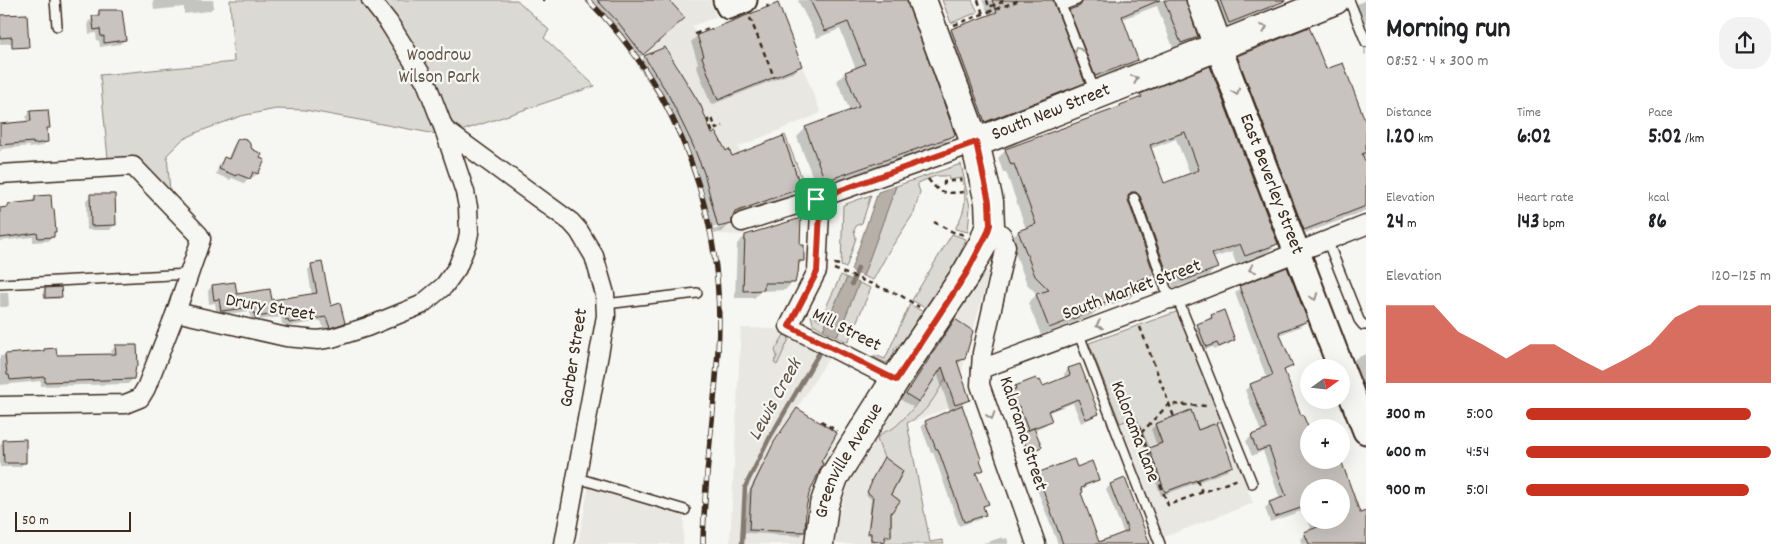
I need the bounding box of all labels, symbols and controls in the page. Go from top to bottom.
text: Morning run [1386,11,1510,51]
button: share [1719,17,1771,69]
one-way arrow [1259,24,1267,34]
park label: Woodrow Wilson Park [399,43,480,92]
one-way arrow [1074,46,1084,54]
text: 08:52 · 4 × 300 m [1386,50,1489,73]
one-way arrow [1130,75,1139,86]
street label: South New Street [988,77,1115,148]
one-way arrow [1230,87,1240,95]
text: Distance [1386,103,1432,123]
text: Time [1517,103,1541,123]
text: Pace [1648,103,1673,123]
street label: East Beverley Street [1232,110,1310,259]
text: 1.20 [1386,123,1415,153]
text: 6:02 [1517,123,1551,153]
text: 5:02 [1648,123,1682,153]
text: km [1415,129,1433,149]
text: /km [1682,129,1704,149]
pin [795,178,837,220]
icon: arrive [802,185,830,213]
text: Elevation [1386,188,1435,208]
text: Heart rate [1517,188,1574,208]
text: kcal [1648,188,1669,208]
text: 24 [1386,208,1404,238]
text: 143 [1517,208,1540,238]
text: 86 [1648,208,1667,238]
text: m [1404,214,1417,234]
text: bpm [1540,214,1565,234]
street label: South Market Street [1059,253,1205,329]
one-way arrow [1248,263,1256,273]
text: Elevation [1386,265,1442,288]
text: 120–125 m [1711,265,1771,288]
street label: Drury Street [223,288,317,330]
one-way arrow [1308,292,1318,300]
street label: Mill Street [807,302,885,360]
street label: Garber Street [554,307,596,409]
one-way arrow [1095,319,1104,329]
water label: Lewis Creek [742,352,811,446]
north arrow [1300,359,1350,409]
map controls [1300,359,1350,529]
street label: Kalorama Street [991,373,1053,495]
street label: Kalorama Lane [1102,377,1166,487]
street label: Greenville Avenue [809,398,891,520]
text: 300 m [1386,403,1425,426]
text: 5:00 [1466,403,1494,426]
one-way arrow [985,412,995,420]
button: + [1300,419,1350,469]
text: 600 m [1386,441,1426,464]
text: 4:54 [1466,441,1489,464]
button: − [1300,479,1350,529]
text: 900 m [1386,479,1425,502]
text: 5:01 [1466,479,1488,502]
scale bar [15,509,131,532]
text: 50 m [22,511,49,531]

